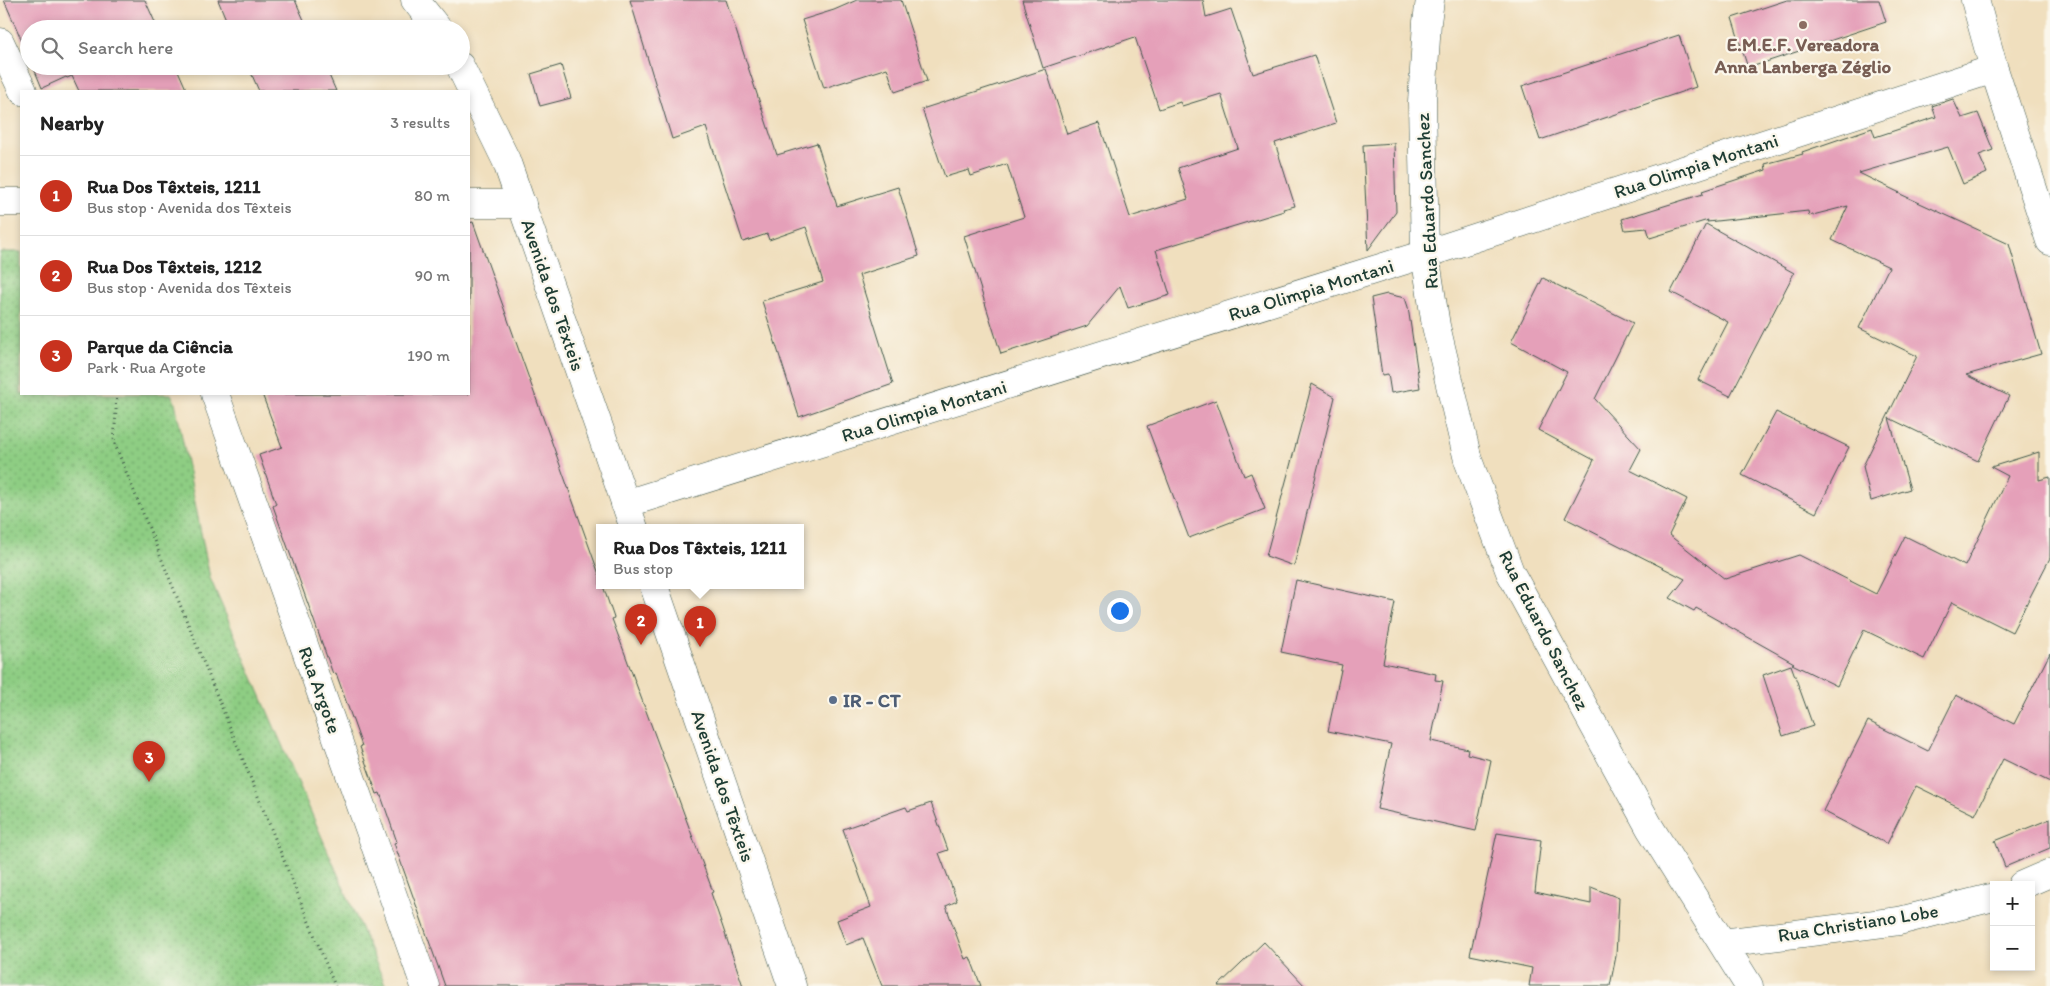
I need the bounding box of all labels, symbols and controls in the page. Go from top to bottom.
marker: E.M.E.F. Vereadora Anna Lanberga Zéglio [1797,19,1809,31]
search box [20,20,470,75]
place label: E.M.E.F. Vereadora Anna Lanberga Zéglio [1714,33,1892,78]
icon: search [38,34,66,62]
text: Search here [78,36,173,59]
text: Nearby [40,110,104,135]
street label: Rua Eduardo Sanchez [1411,112,1443,290]
text: 3 results [390,113,450,132]
street label: Rua Olimpia Montani [1611,129,1781,203]
text: Rua Dos Têxteis, 1211 [87,175,260,198]
text: 1 [52,186,60,205]
text: 80 m [414,186,450,205]
text: Bus stop · Avenida dos Têxteis [87,198,292,217]
street label: Avenida dos Têxteis [516,216,590,374]
street label: Rua Olimpia Montani [1226,254,1396,326]
text: Rua Dos Têxteis, 1212 [87,255,262,278]
text: 2 [52,266,60,285]
text: 90 m [415,266,450,285]
text: Bus stop · Avenida dos Têxteis [87,278,292,297]
text: Parque da Ciência [87,335,233,358]
text: 3 [52,346,60,365]
text: 190 m [407,346,450,365]
text: Park · Rua Argote [87,358,206,377]
street label: Rua Olimpia Montani [839,375,1009,447]
popup [596,524,804,589]
text: Rua Dos Têxteis, 1211 [613,536,787,559]
street label: Rua Eduardo Sanchez [1494,546,1594,714]
text: Bus stop [613,559,673,578]
your location [1107,598,1133,624]
pin: 2 [625,604,657,645]
pin: 1 [684,606,716,647]
street label: Rua Argote [294,643,346,737]
place label: IR - CT [843,689,901,712]
marker: IR - CT [827,694,839,706]
street label: Avenida dos Têxteis [686,707,760,865]
pin: 3 [133,741,165,782]
map controls [1990,881,2035,971]
button: + [1990,881,2035,926]
street label: Rua Christiano Lobe [1776,899,1940,947]
button: − [1990,926,2035,971]

